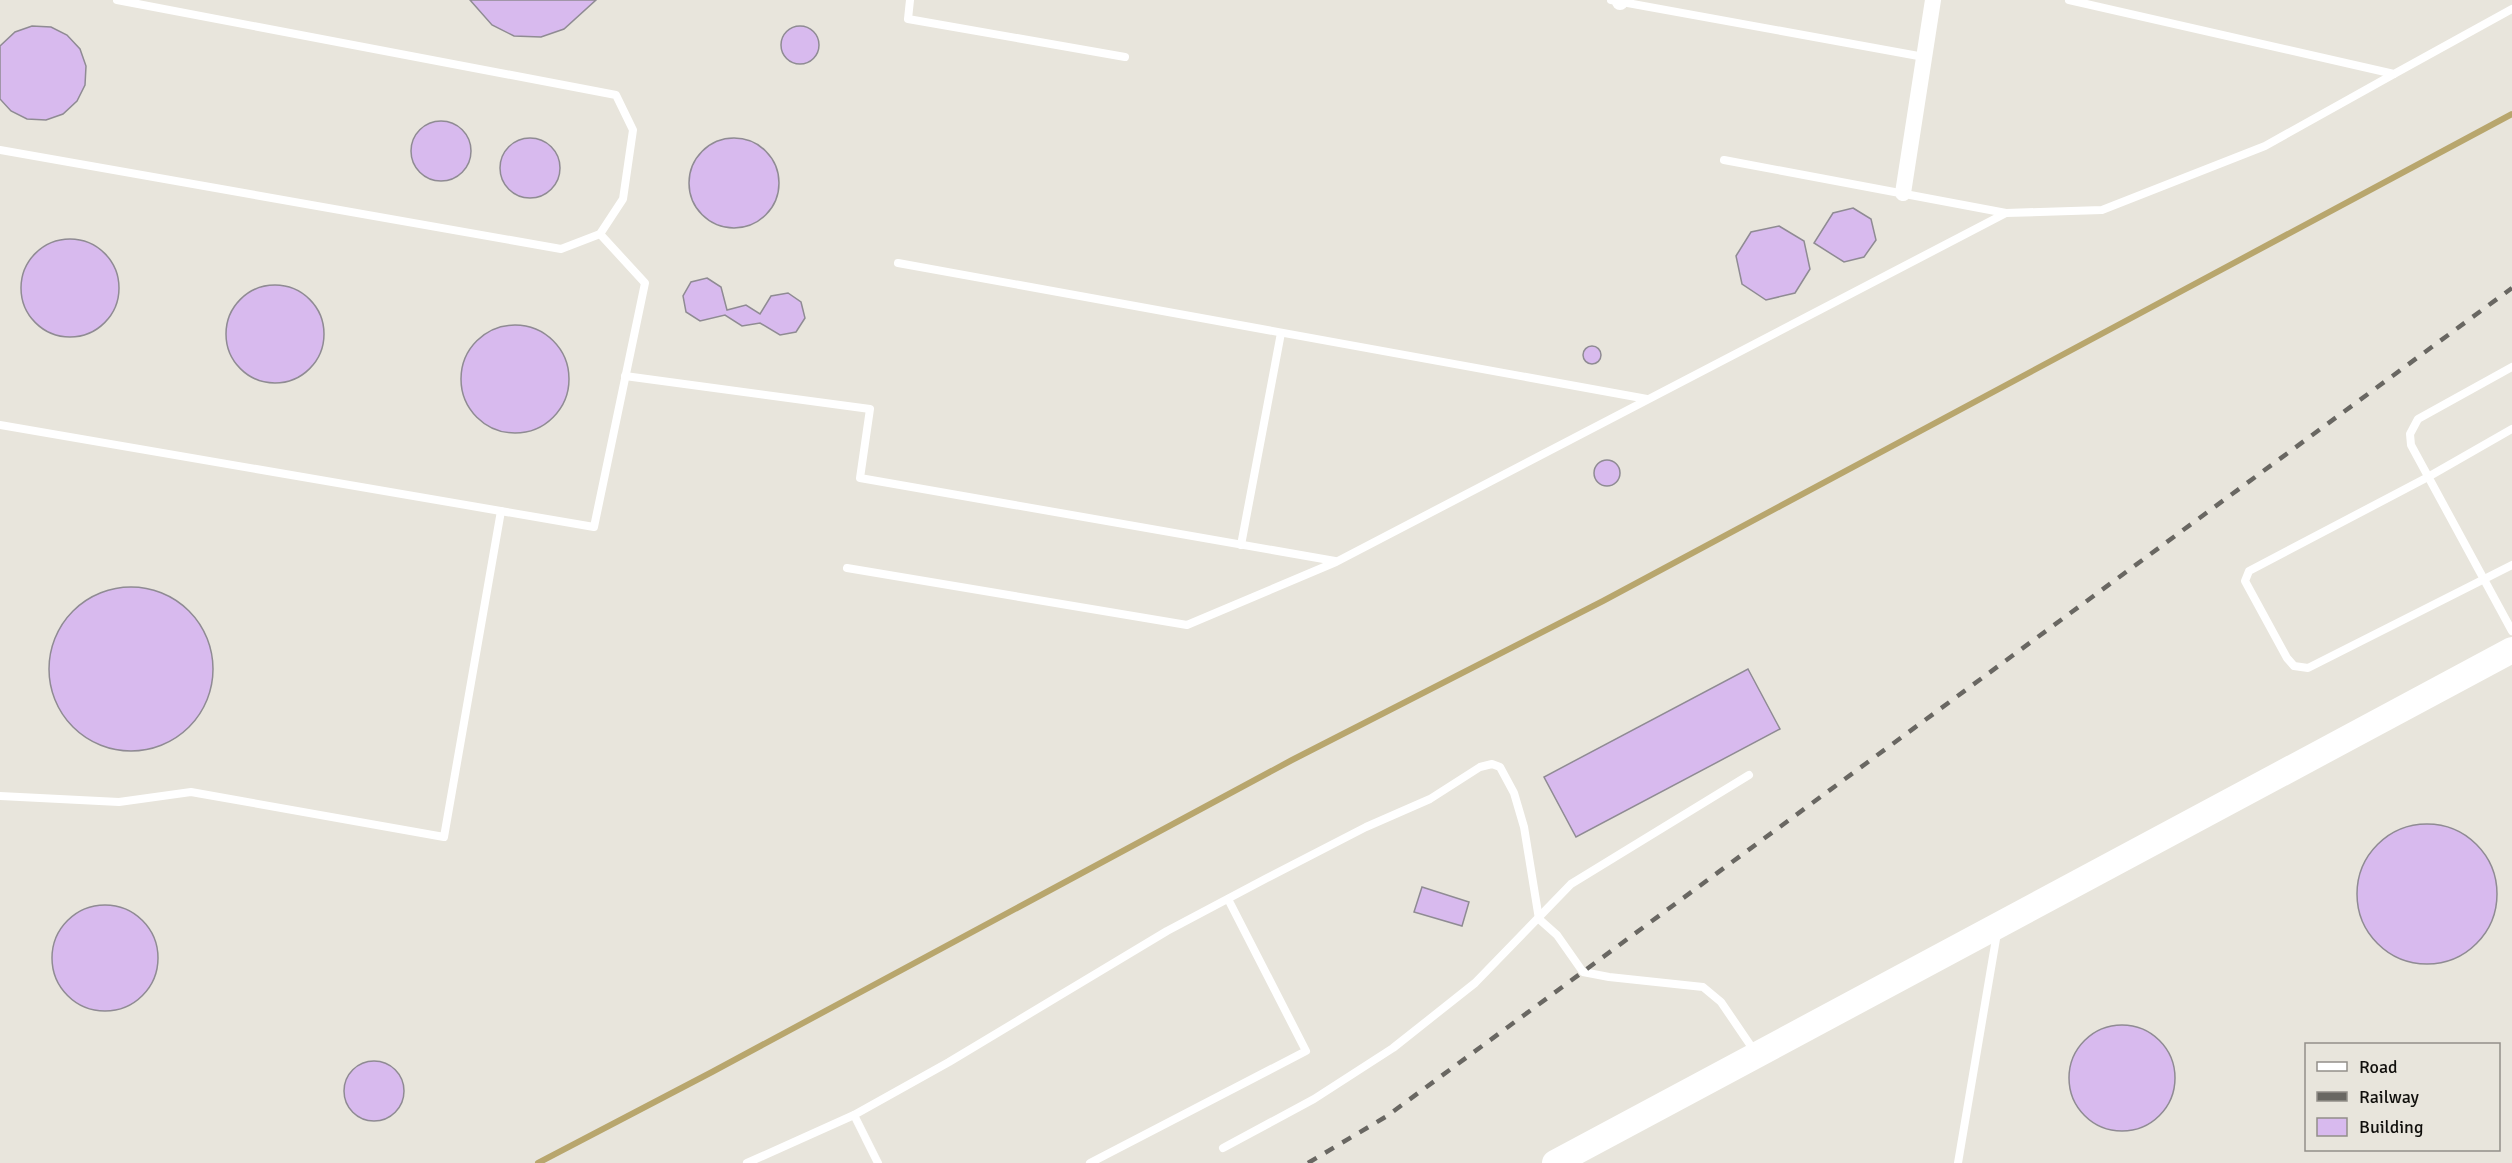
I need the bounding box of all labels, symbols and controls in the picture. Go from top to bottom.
legend [2305,1043,2500,1151]
text: Road [2359,1056,2398,1078]
text: Railway [2359,1086,2420,1108]
text: Building [2359,1116,2423,1138]

